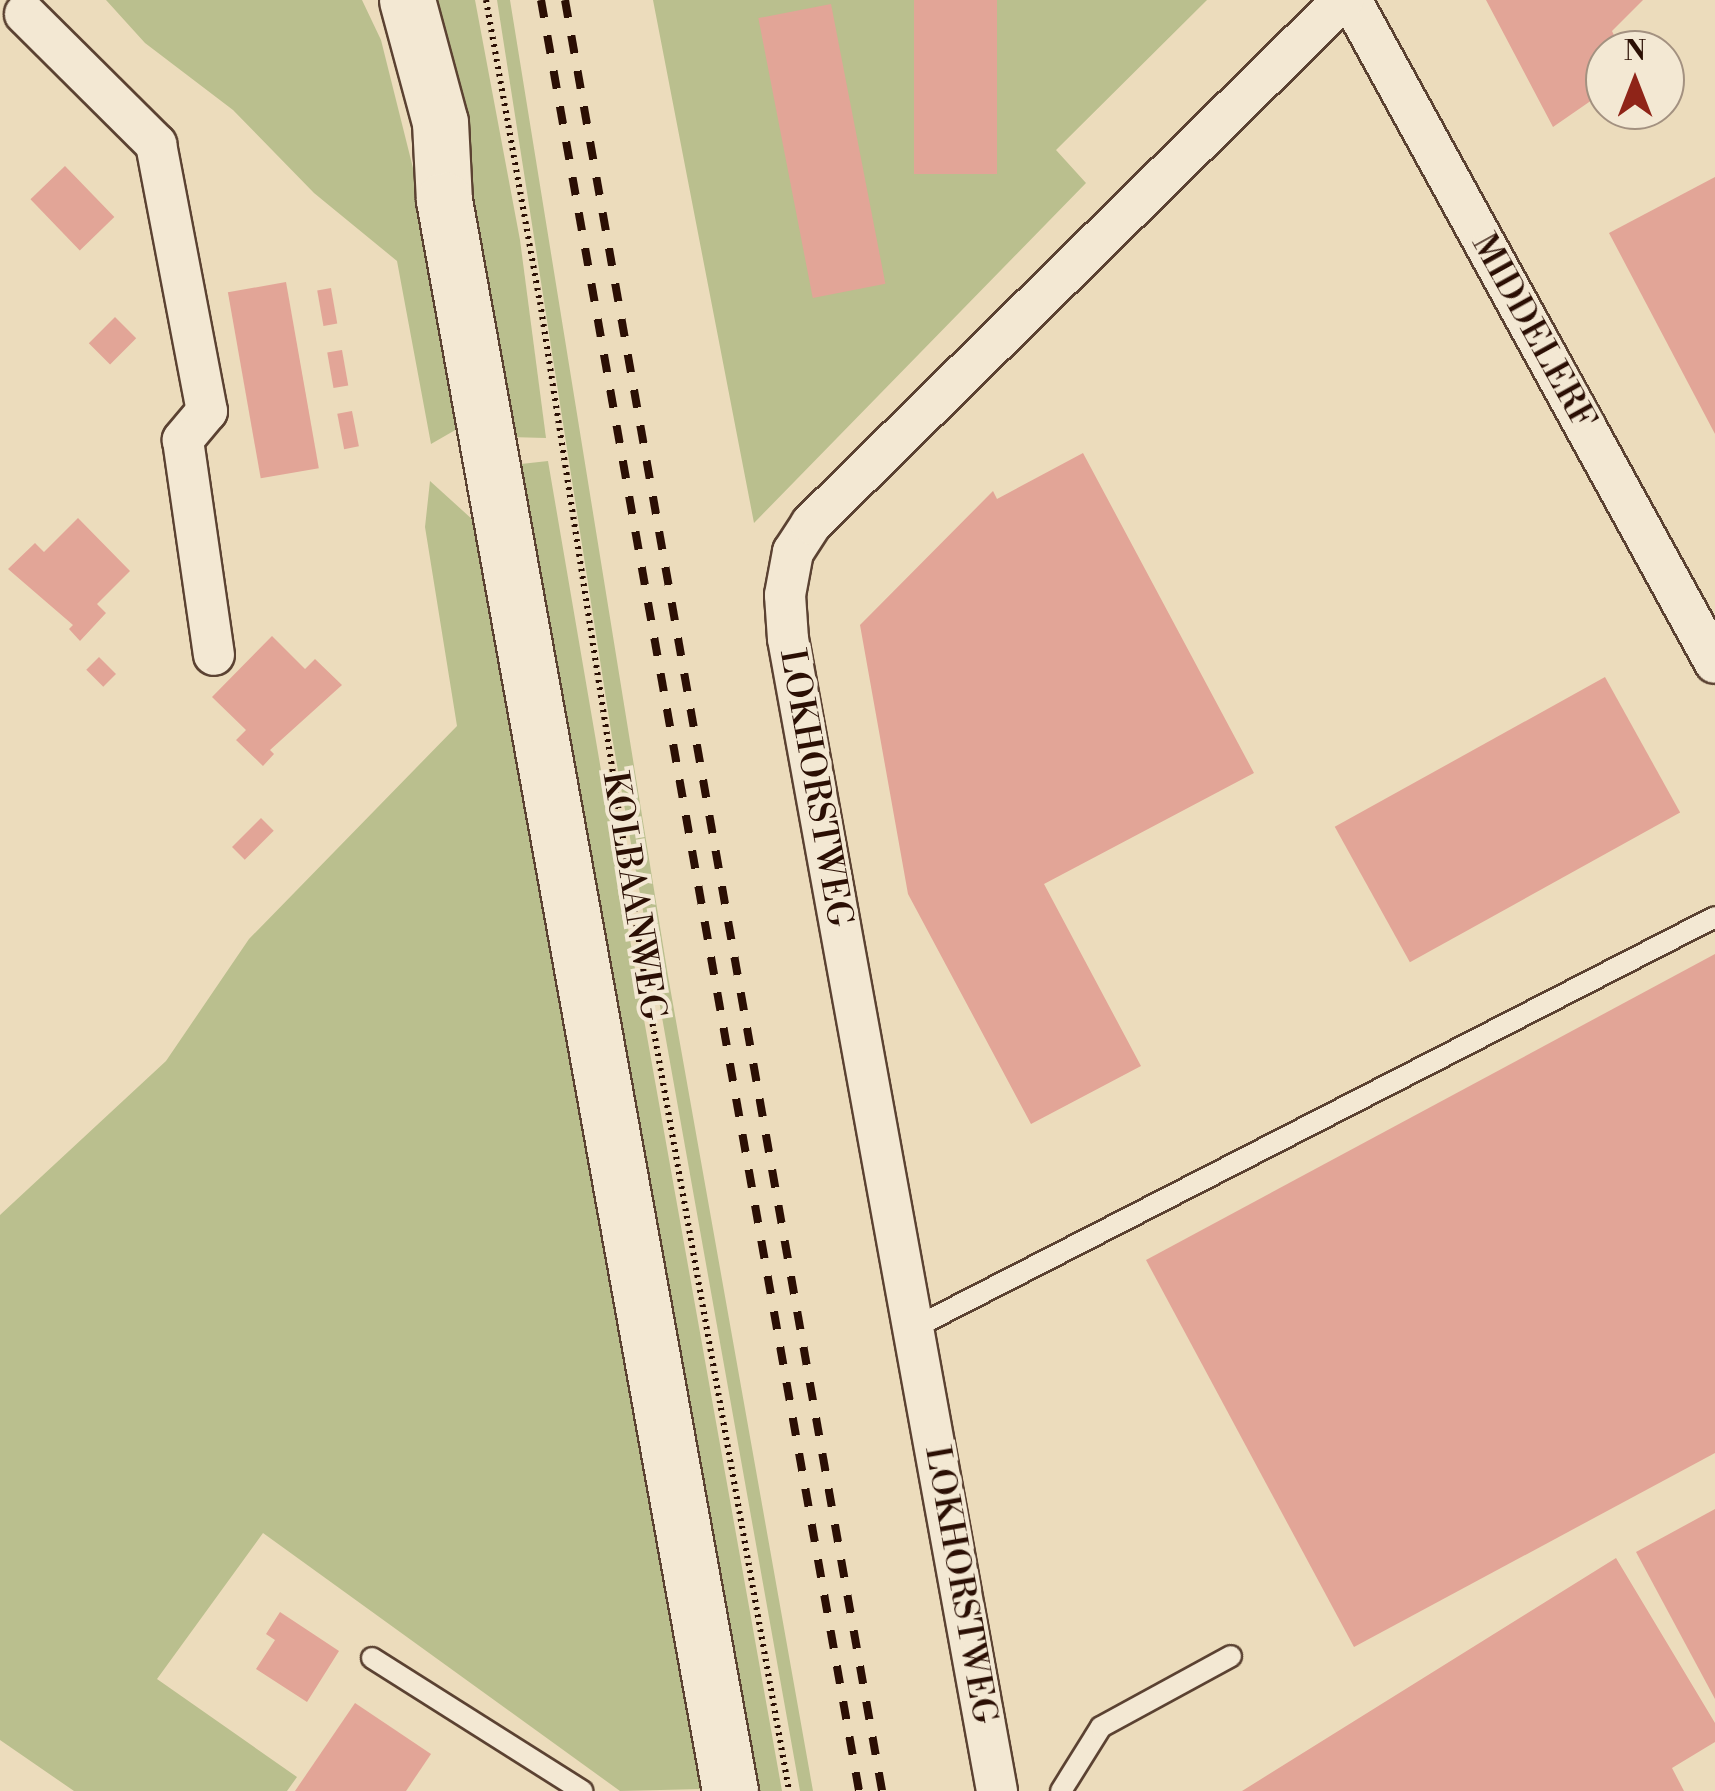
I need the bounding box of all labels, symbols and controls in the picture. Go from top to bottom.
north arrow [1585,30,1685,130]
text: N [1624,34,1646,69]
street label: MIDDELERF [1462,227,1604,437]
street label: LOKHORSTWEG [770,646,860,930]
street label: KOLBAANWEG [593,769,673,1023]
street label: LOKHORSTWEG [915,1443,1005,1727]

